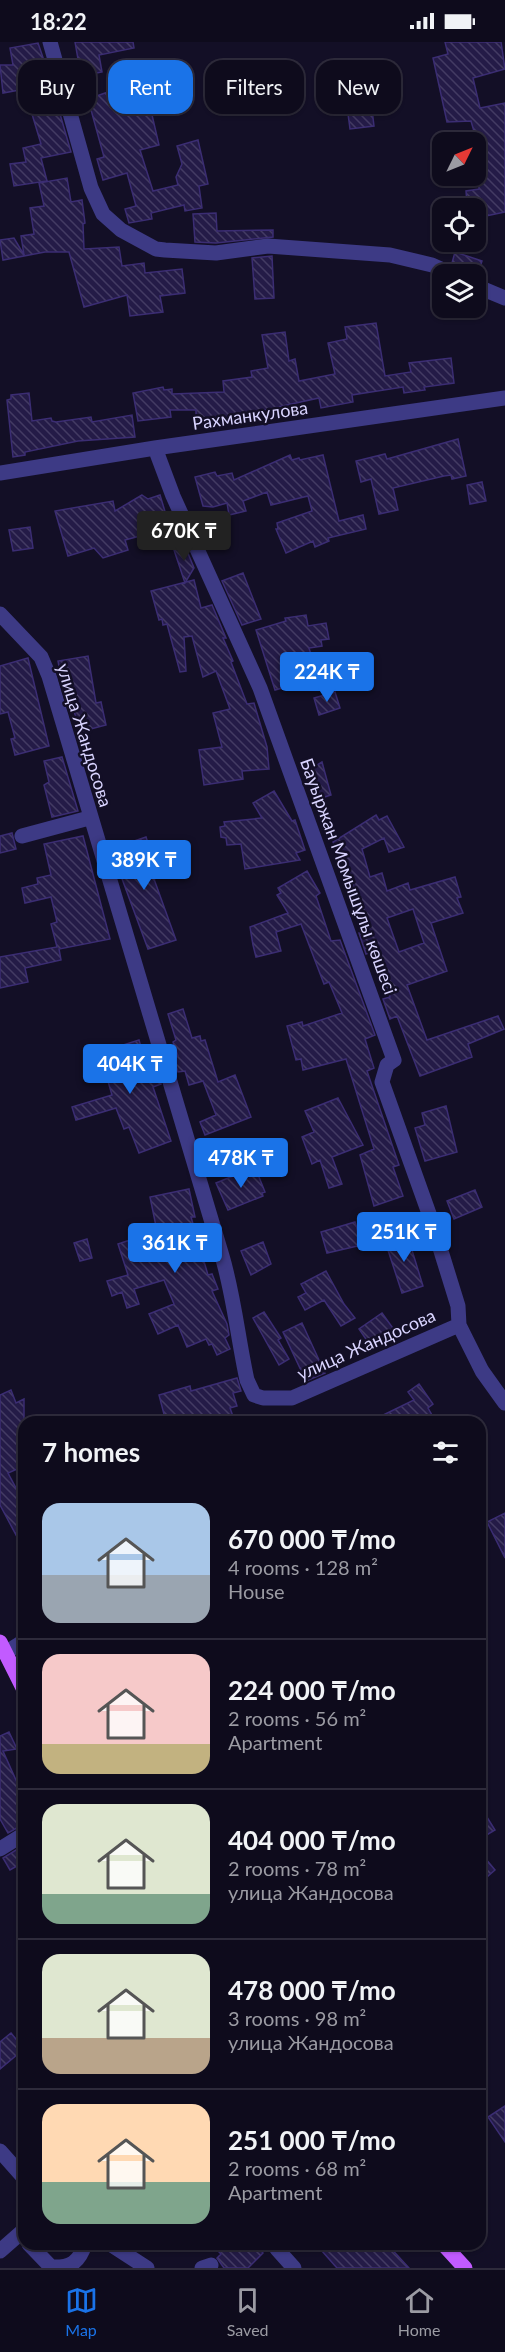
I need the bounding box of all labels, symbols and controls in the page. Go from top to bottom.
text: 18:22 [30,8,87,35]
chip: Buy [18,60,96,114]
chip: Rent [108,60,193,114]
chip: Filters [205,60,304,114]
chip: New [316,60,401,114]
north arrow [432,132,486,186]
map controls [432,132,486,318]
button: locate [432,198,486,252]
button: layers [432,264,486,318]
street label: Рахманкулова [191,396,309,434]
pin: 670K ₸ [135,511,233,562]
text: 670K ₸ [151,518,217,542]
pin: 224K ₸ [278,652,376,703]
text: 224K ₸ [294,659,360,683]
street label: улица Жандосова [53,660,117,810]
street label: Бауыржан Момышұлы көшесі [296,755,402,997]
pin: 389K ₸ [95,840,193,891]
text: 389K ₸ [111,847,177,871]
pin: 404K ₸ [81,1044,179,1095]
text: 404K ₸ [97,1051,163,1075]
pin: 478K ₸ [192,1138,290,1189]
text: 478K ₸ [208,1145,274,1169]
pin: 251K ₸ [355,1212,453,1263]
text: 251K ₸ [371,1219,437,1243]
pin: 361K ₸ [126,1223,224,1274]
text: 361K ₸ [142,1230,208,1254]
street label: улица Жандосова [293,1304,439,1384]
text: 7 homes [42,1436,140,1468]
icon: filters [429,1436,462,1469]
text: 670 000 ₸/mo [228,1523,396,1555]
icon: home [90,1527,162,1599]
text: 4 rooms · 128 m² [228,1555,378,1579]
text: House [228,1579,285,1603]
text: 224 000 ₸/mo [228,1674,396,1706]
icon: home [90,1678,162,1750]
text: 2 rooms · 56 m² [228,1706,366,1730]
text: Apartment [228,1730,322,1754]
text: 404 000 ₸/mo [228,1824,396,1856]
icon: home [90,1828,162,1900]
text: 2 rooms · 78 m² [228,1856,366,1880]
text: улица Жандосова [228,1880,394,1904]
text: 478 000 ₸/mo [228,1974,396,2006]
icon: home [90,1978,162,2050]
text: 3 rooms · 98 m² [228,2006,366,2030]
text: улица Жандосова [228,2030,394,2054]
text: 251 000 ₸/mo [228,2124,396,2156]
icon: home [90,2128,162,2200]
text: 2 rooms · 68 m² [228,2156,366,2180]
text: Apartment [228,2180,322,2204]
tab: Map [65,2284,98,2339]
tab: Saved [227,2284,269,2339]
tab: Home [398,2284,440,2339]

